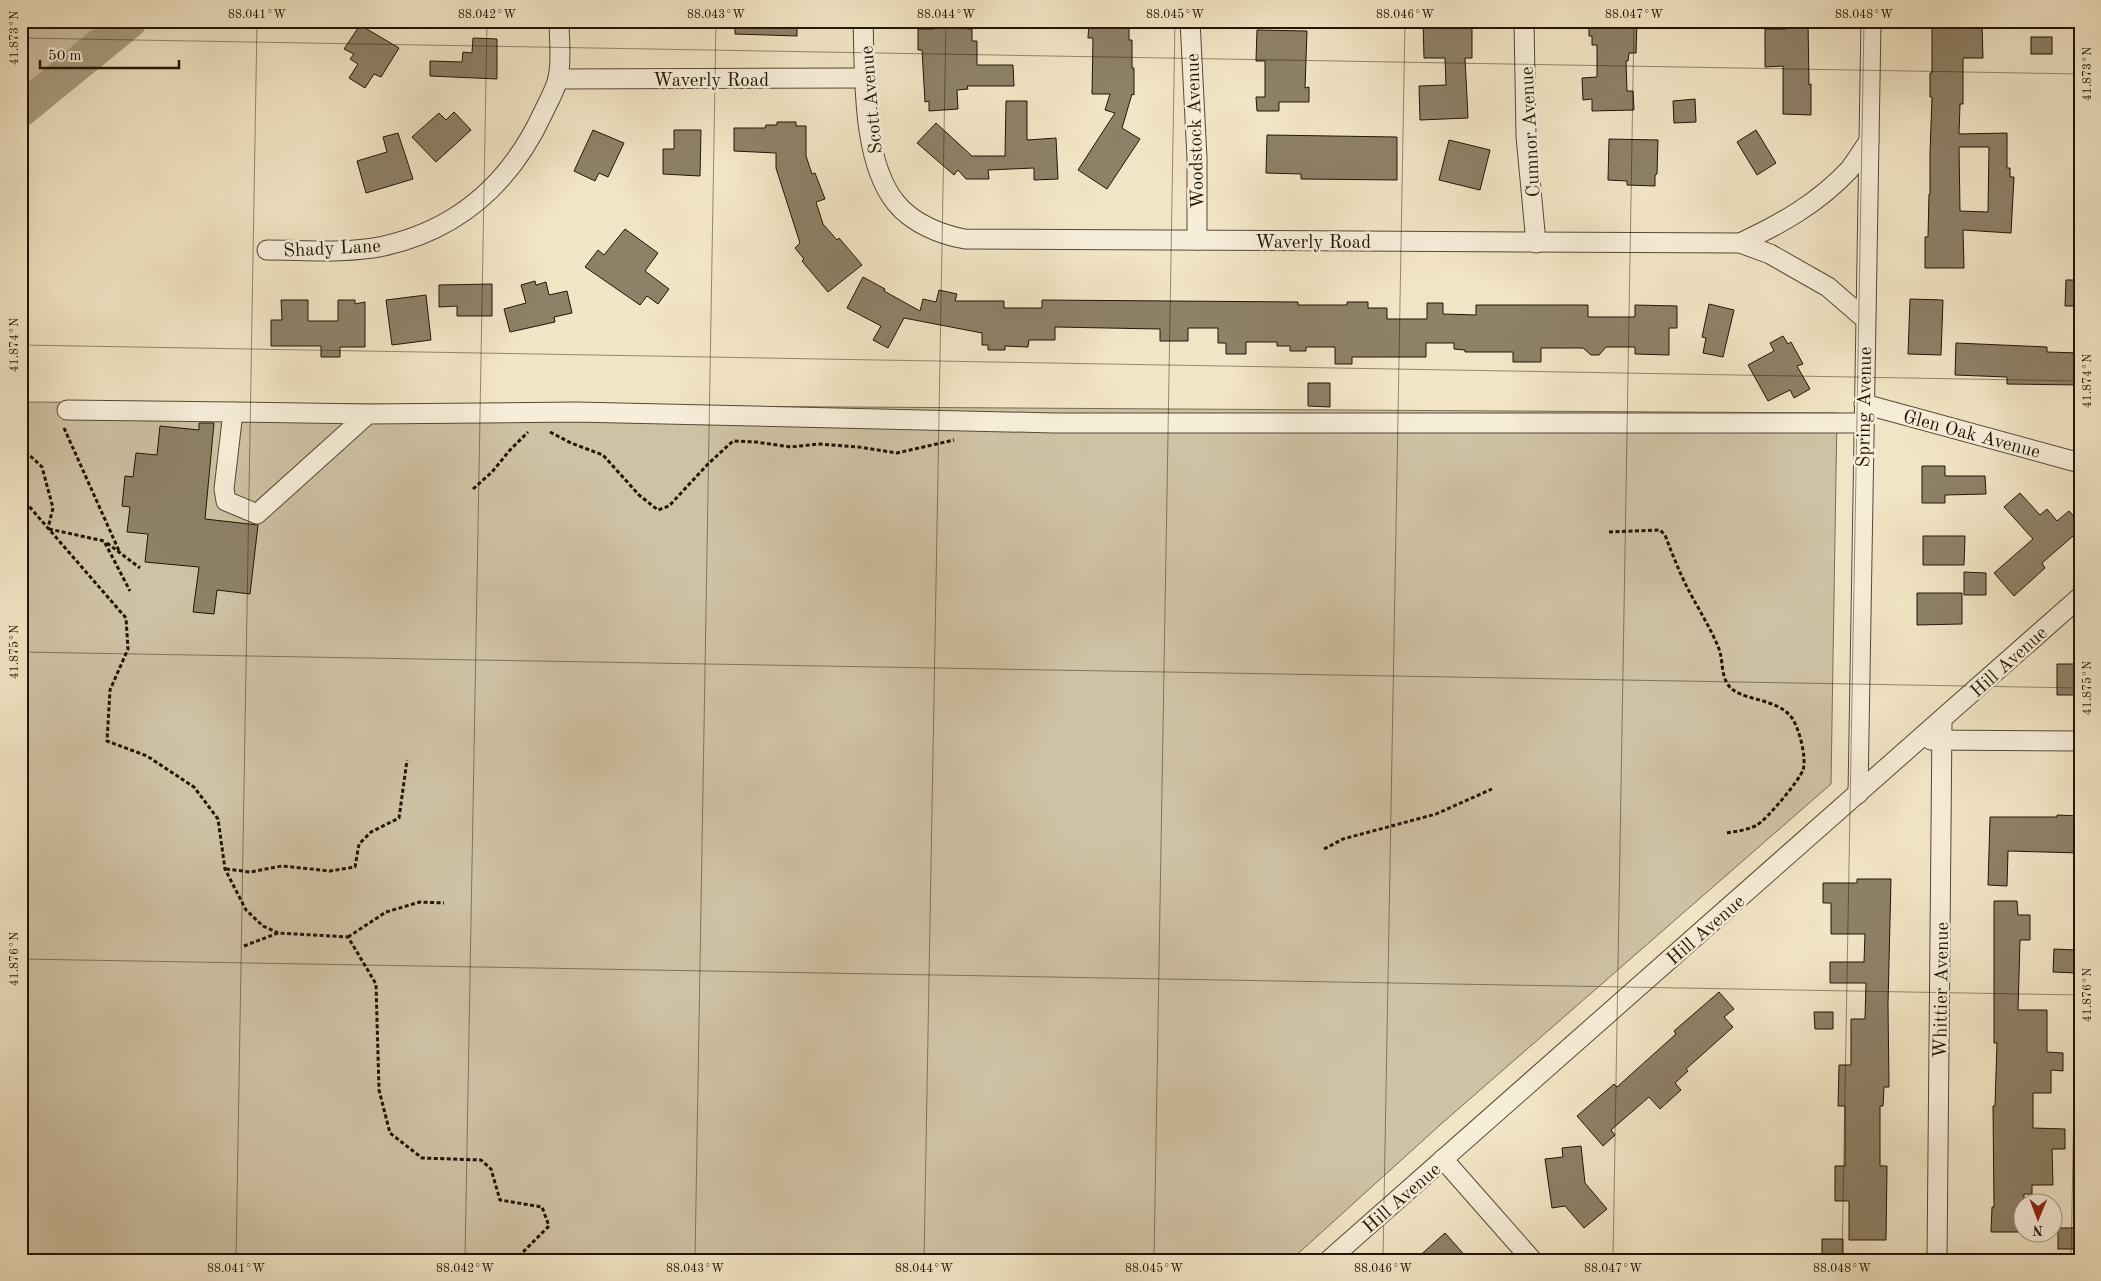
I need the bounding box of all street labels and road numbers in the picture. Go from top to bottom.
street label: Scott Avenue [858,45,887,155]
street label: Woodstock Avenue [1184,53,1209,209]
street label: Cumnor Avenue [1519,66,1544,198]
street label: Waverly Road [653,72,769,91]
street label: Waverly Road [1255,234,1371,253]
street label: Shady Lane [283,237,382,262]
street label: Spring Avenue [1855,347,1876,468]
street label: Glen Oak Avenue [1901,408,2042,463]
street label: Hill Avenue [1968,624,2052,702]
street label: Hill Avenue [1664,892,1749,970]
street label: Whittier Avenue [1932,922,1953,1058]
street label: Hill Avenue [1360,1160,1445,1238]

